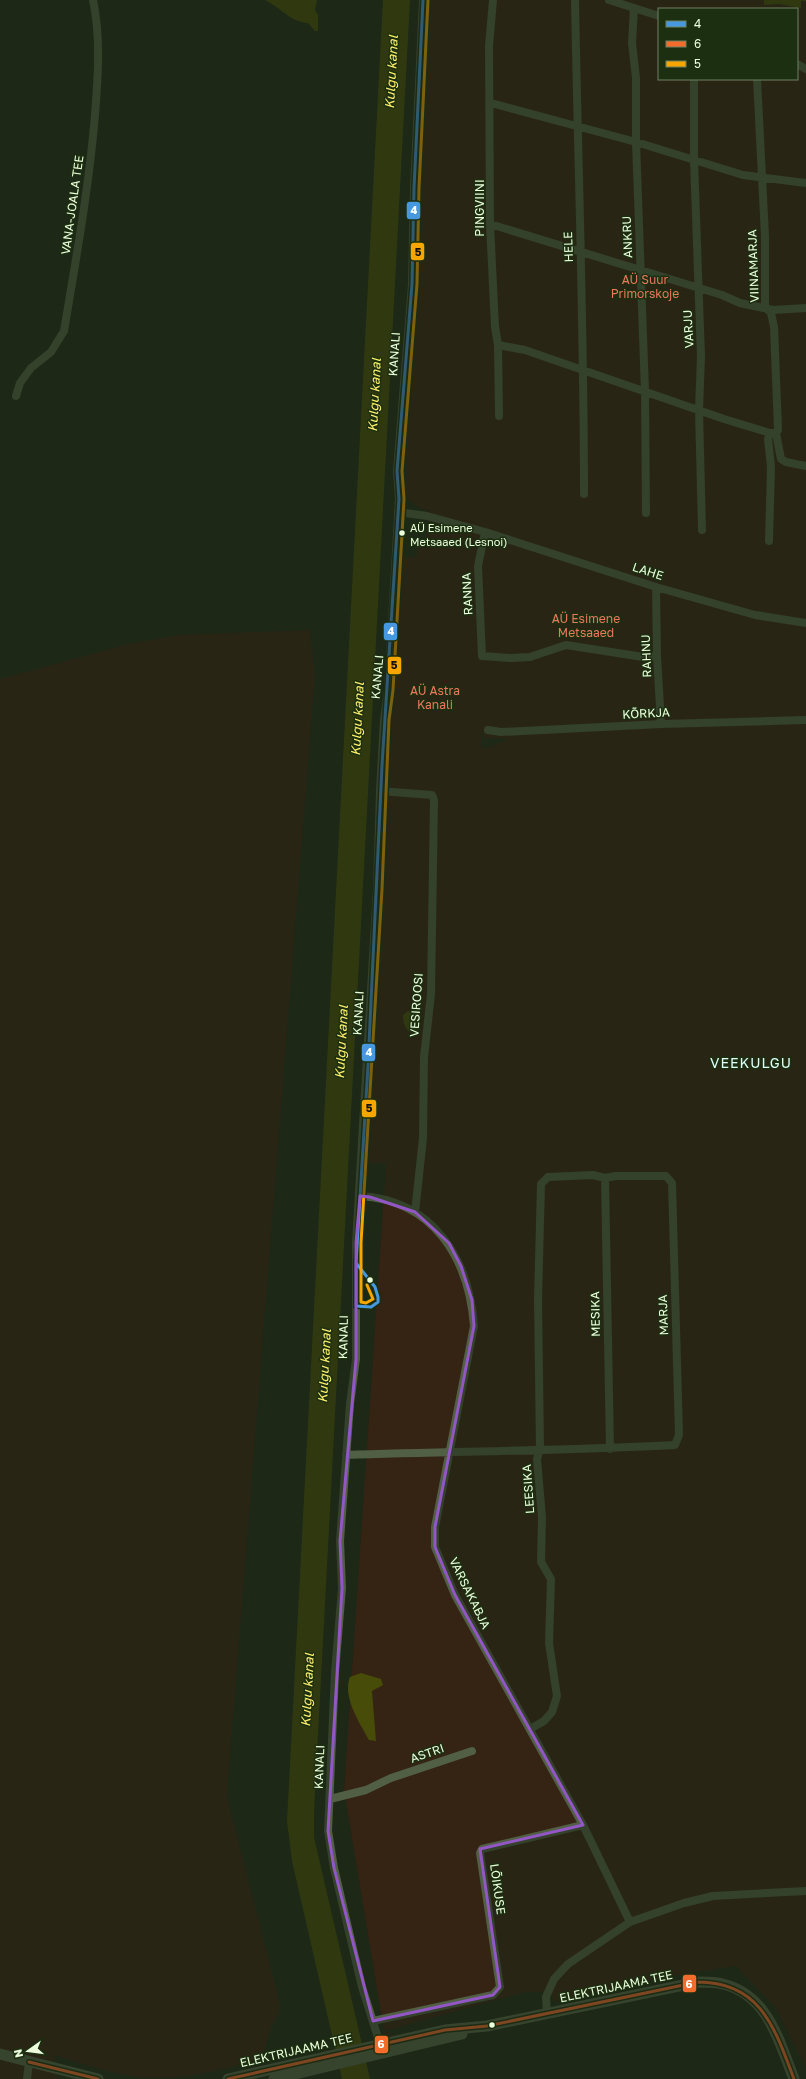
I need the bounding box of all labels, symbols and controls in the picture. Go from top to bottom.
legend [658,8,798,80]
text: 4 [694,16,701,31]
water label: Kulgu kanal [381,34,401,109]
text: 6 [694,36,701,51]
text: 5 [694,56,701,71]
street label: VANA-JOALA TEE [58,154,86,256]
street label: PINGVIINI [472,179,487,237]
line badge: 4 [406,201,421,220]
text: 4 [411,203,418,216]
street label: ANKRU [619,216,635,258]
street label: VIINAMARJA [744,229,762,303]
street label: HELE [560,231,576,263]
line badge: 5 [410,242,425,261]
text: 5 [415,245,422,258]
park label: AÜ Suur Primorskoje [611,272,679,301]
street label: VARJU [680,309,696,349]
street label: KANALI [385,331,403,377]
water label: Kulgu kanal [364,357,384,432]
place label: AÜ Esimene Metsaaed (Lesnoi) [410,521,507,548]
marker: AÜ Esimene Metsaaed (Lesnoi) [397,528,407,538]
street label: LAHE [631,559,665,583]
street label: RANNA [458,572,476,616]
park label: AÜ Esimene Metsaaed [552,611,620,640]
line badge: 4 [383,622,398,641]
text: 4 [388,624,395,637]
street label: RAHNU [638,634,654,678]
street label: KANALI [368,654,386,700]
line badge: 5 [387,656,402,675]
text: 5 [391,658,398,671]
water label: Kulgu kanal [347,681,367,756]
park label: AÜ Astra Kanali [410,683,460,712]
street label: KÕRKJA [622,704,670,722]
street label: VESIROOSI [406,972,426,1038]
street label: KANALI [349,990,367,1036]
water label: Kulgu kanal [331,1004,351,1079]
line badge: 4 [361,1043,376,1062]
text: 4 [366,1045,373,1058]
district label: VEEKULGU [710,1054,792,1071]
line badge: 5 [361,1099,377,1118]
text: 5 [366,1101,373,1114]
unlabelled marker [365,1275,375,1285]
street label: MESIKA [587,1291,603,1337]
street label: MARJA [655,1294,671,1336]
street label: KANALI [335,1315,351,1359]
water label: Kulgu kanal [314,1328,334,1403]
street label: LEESIKA [519,1464,537,1514]
street label: VARSAKABJA [446,1555,494,1631]
water label: Kulgu kanal [297,1652,317,1727]
street label: ASTRI [408,1740,446,1766]
street label: KANALI [311,1745,327,1789]
street label: LÕIKUSE [487,1863,509,1915]
street label: ELEKTRIJAAMA TEE [558,1967,674,2005]
line badge: 6 [682,1974,697,1993]
text: 6 [686,1977,693,1990]
unlabelled marker [487,2020,497,2030]
street label: ELEKTRIJAAMA TEE [238,2030,354,2070]
north arrow [8,2031,48,2071]
line badge: 6 [374,2035,389,2054]
text: 6 [378,2037,385,2050]
text: N [10,2048,25,2059]

